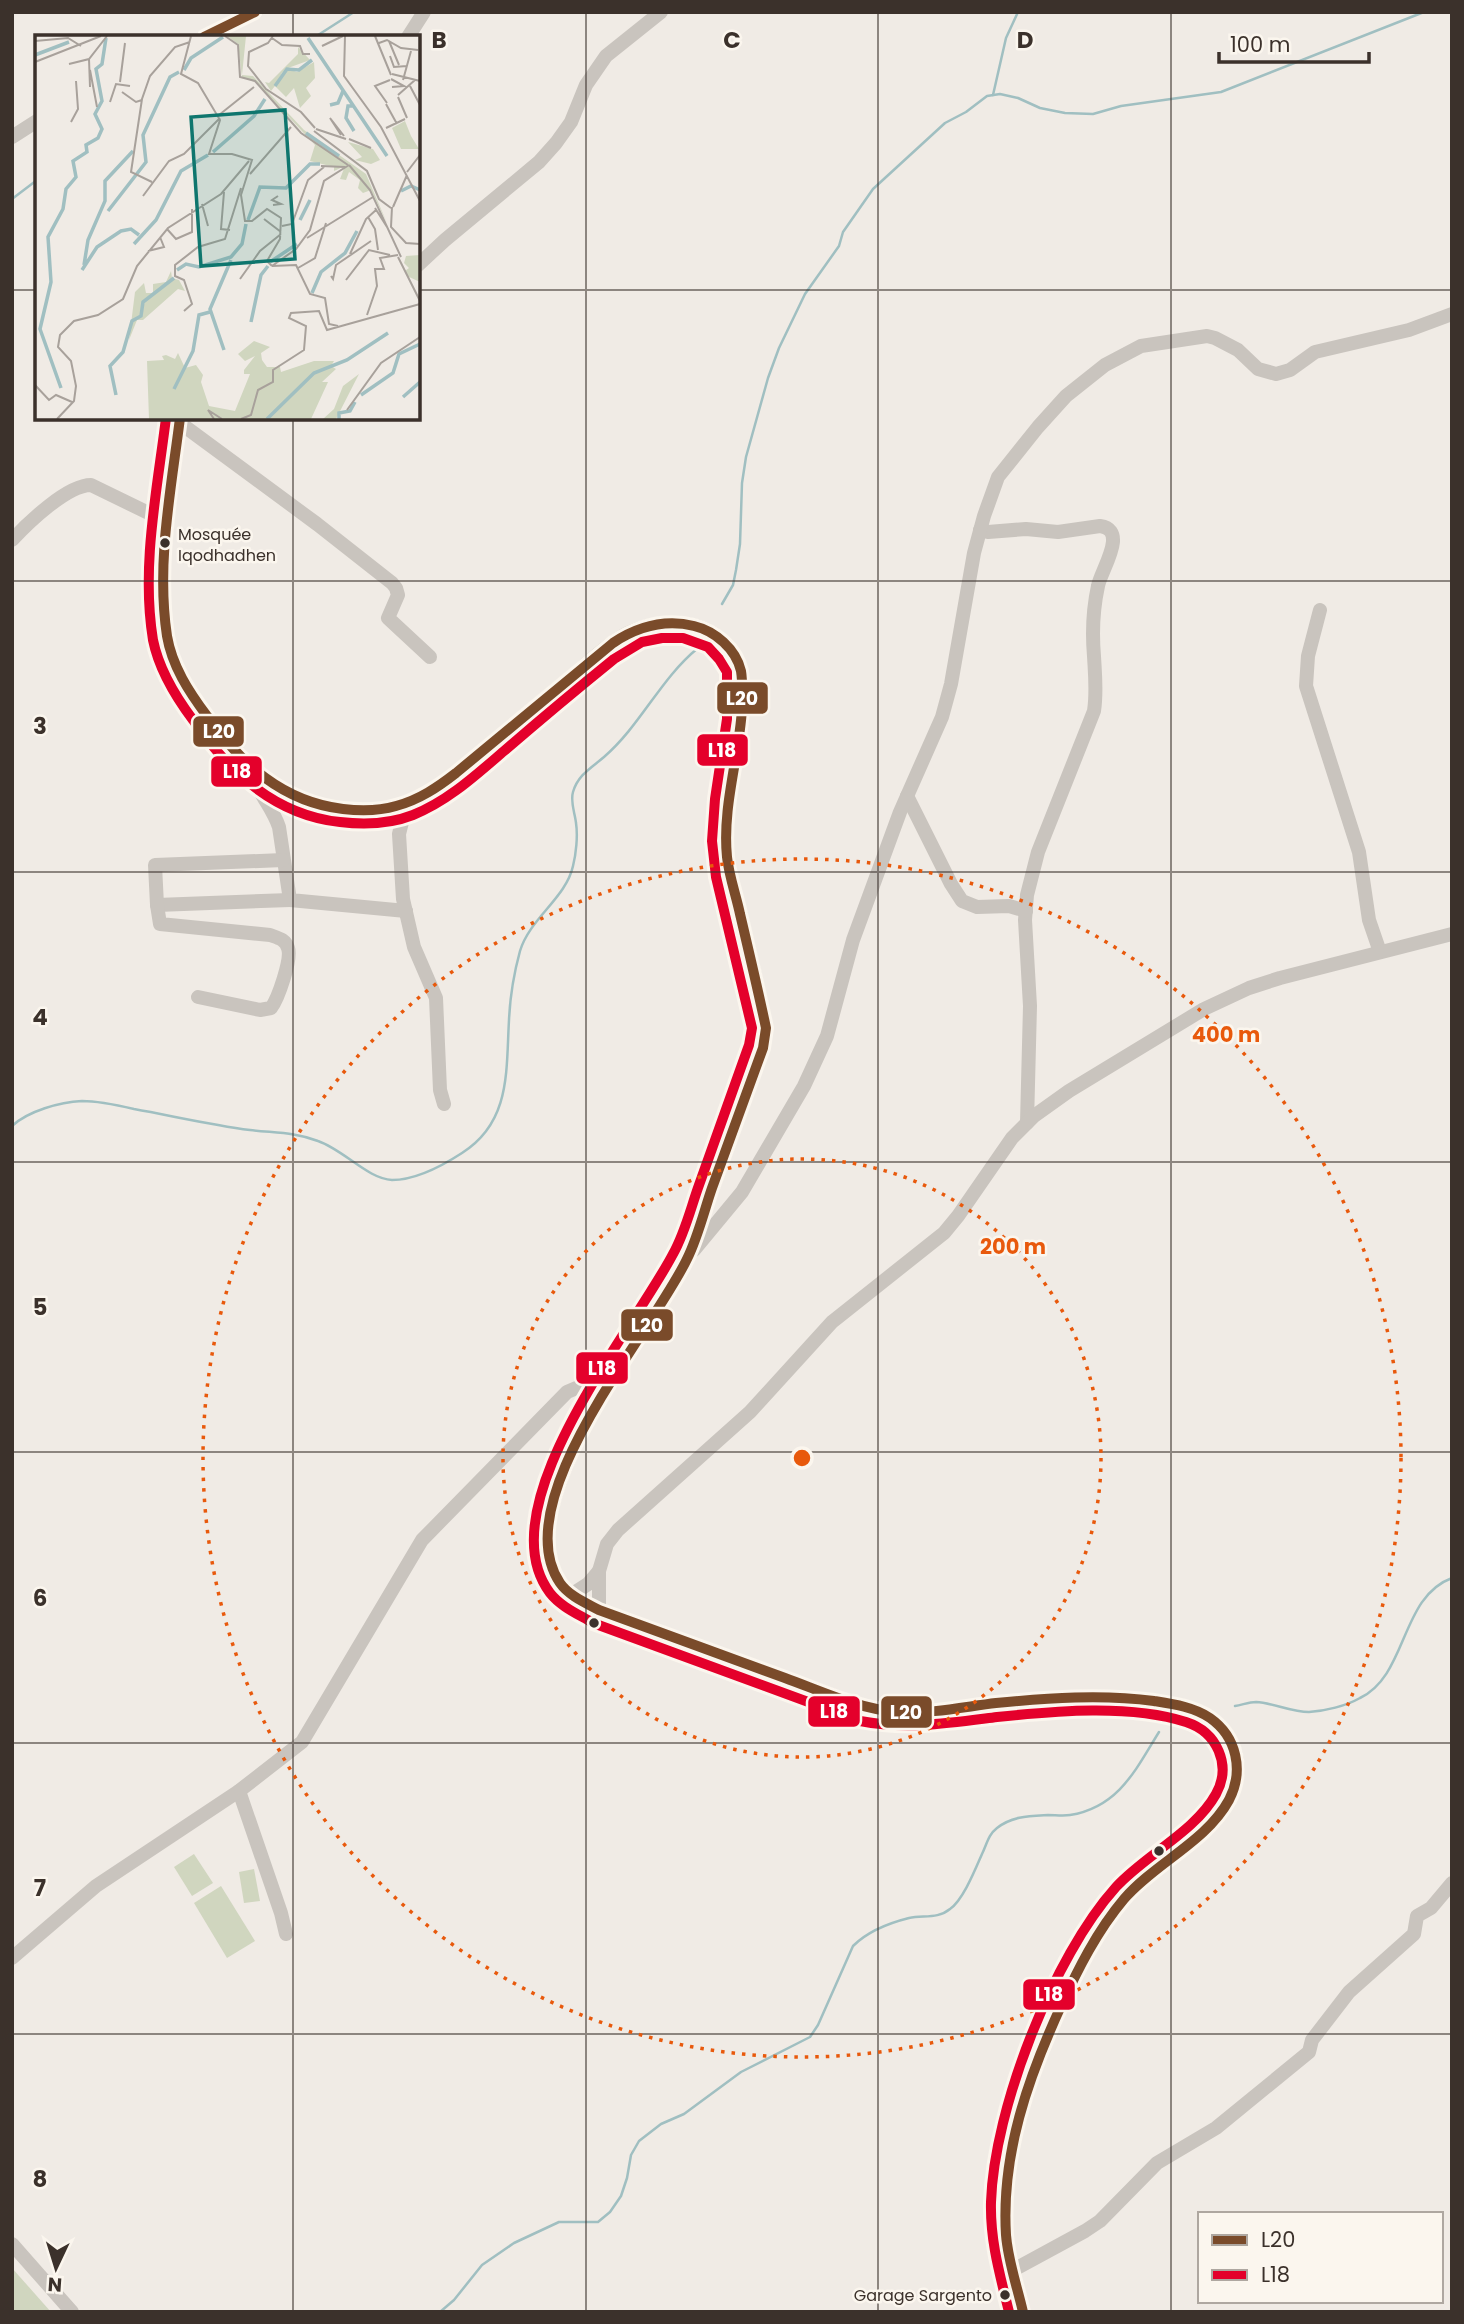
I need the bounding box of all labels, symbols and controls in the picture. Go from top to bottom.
scale bar [1219,21,1370,65]
text: B [431,24,447,56]
text: C [723,24,741,56]
text: D [1017,24,1033,56]
text: 100 m [1230,30,1290,59]
inset map [35,35,420,420]
place label: Mosquée Iqodhadhen [178,523,276,567]
marker: Mosquée Iqodhadhen [158,536,172,550]
line badge: L20 [716,681,769,715]
text: L20 [726,685,758,712]
text: 3 [33,710,47,742]
line badge: L20 [192,715,245,748]
text: L20 [203,718,235,745]
line badge: L18 [696,733,749,767]
text: L18 [708,737,736,764]
line badge: L18 [210,755,263,788]
text: L18 [223,758,251,785]
text: 4 [32,1001,48,1033]
text: 400 m [1192,1020,1260,1049]
text: 200 m [980,1232,1046,1261]
text: 5 [33,1291,47,1323]
line badge: L20 [620,1308,674,1342]
text: L20 [631,1312,663,1339]
line badge: L18 [575,1351,629,1385]
text: L18 [588,1355,616,1382]
centre of rings [790,1446,814,1470]
text: 6 [33,1582,47,1614]
unlabelled marker [587,1616,601,1630]
line badge: L18 [807,1695,861,1728]
line badge: L20 [880,1695,933,1729]
text: L18 [820,1698,848,1725]
text: L20 [890,1699,922,1726]
unlabelled marker [1152,1844,1166,1858]
text: 7 [34,1872,46,1904]
line badge: L18 [1022,1978,1076,2011]
text: L18 [1035,1981,1063,2008]
text: 8 [33,2163,47,2195]
legend [1198,2212,1443,2303]
text: L20 [1261,2225,1295,2254]
north arrow [21,2233,91,2303]
text: L18 [1261,2260,1290,2289]
text: N [47,2270,63,2298]
place label: Garage Sargento [854,2284,992,2307]
marker: Garage Sargento [998,2288,1012,2302]

